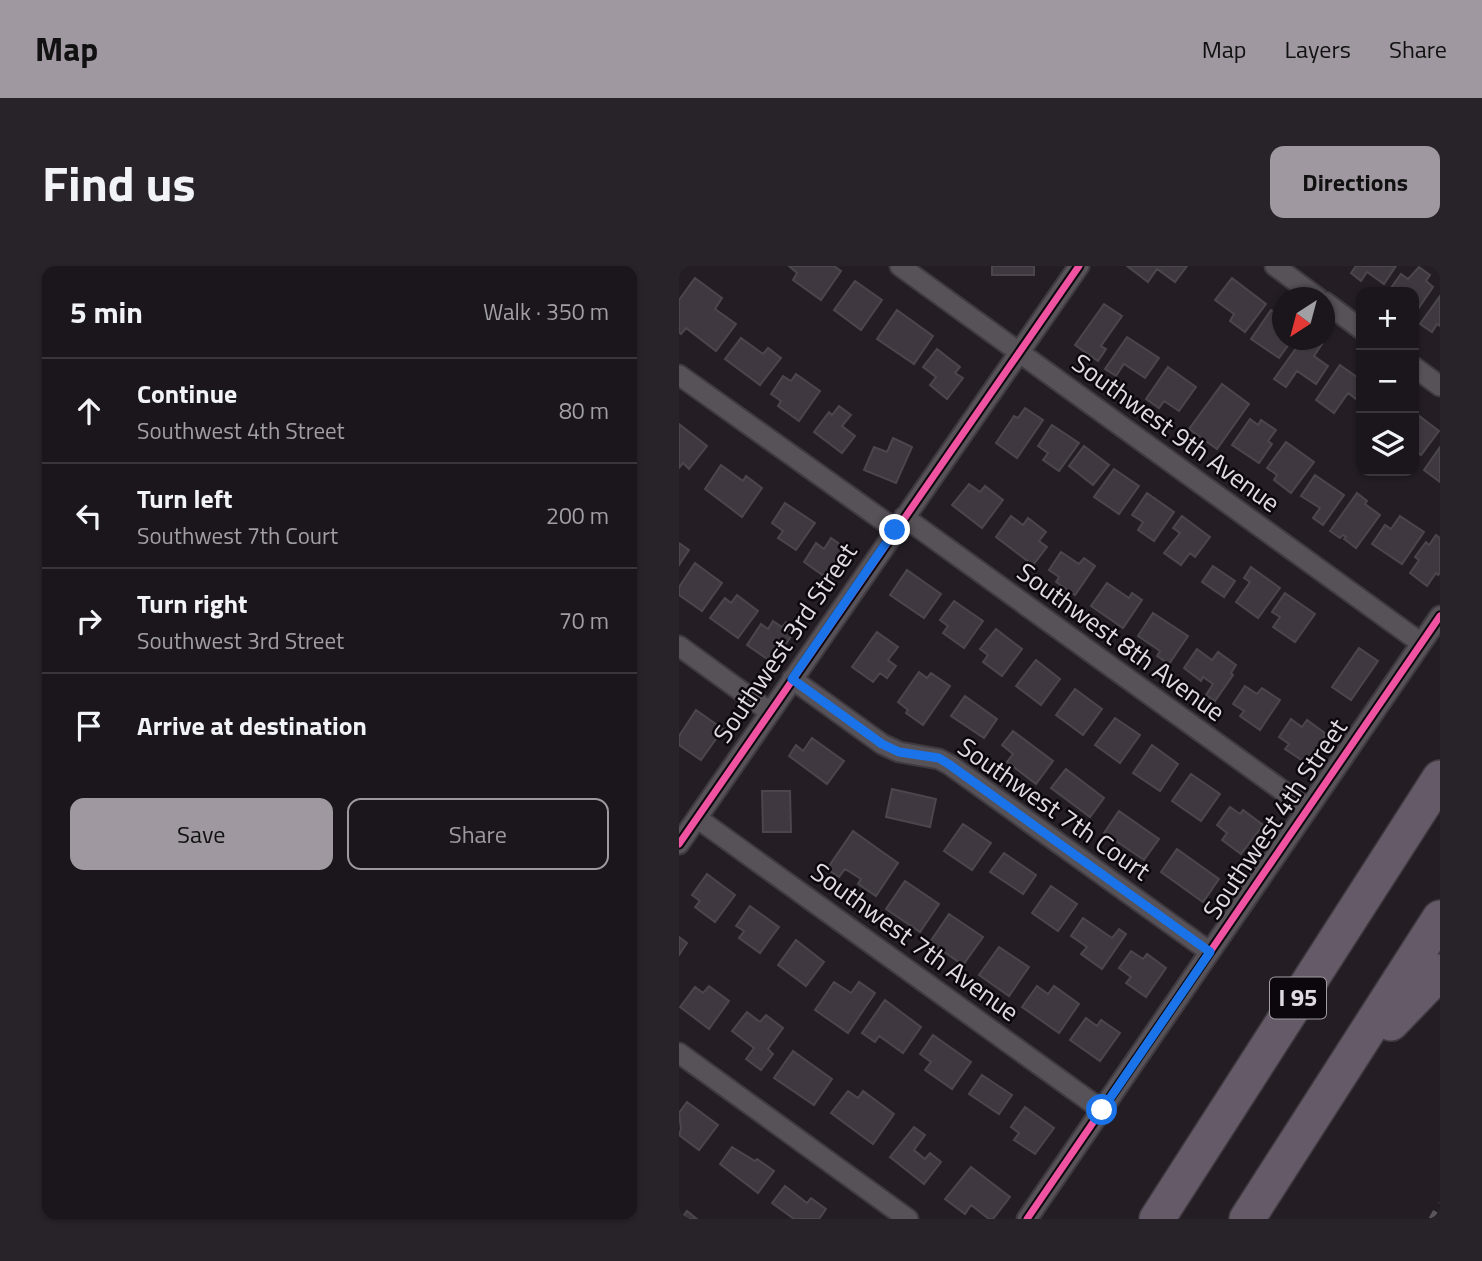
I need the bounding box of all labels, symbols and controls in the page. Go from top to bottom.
text: Map [35,24,98,74]
text: Map [1202,31,1247,67]
text: Layers [1285,31,1351,67]
text: Share [1389,31,1447,67]
text: Find us [42,145,196,220]
button: Directions [1270,146,1440,218]
north arrow [1272,287,1335,350]
map controls [1356,287,1419,476]
button: + [1356,287,1419,350]
text: 5 min [70,289,143,335]
text: Walk · 350 m [483,294,609,329]
street label: Southwest 9th Avenue [1064,344,1288,522]
button: − [1356,350,1419,413]
text: Continue [137,374,237,413]
icon: ahead [70,392,108,430]
text: 80 m [559,393,609,428]
text: Southwest 4th Street [137,413,345,448]
button: layers [1356,413,1419,476]
text: Turn left [137,479,232,518]
icon: left [70,497,108,535]
text: 200 m [546,498,609,533]
route end [879,514,910,545]
text: Southwest 7th Court [137,518,338,553]
street label: Southwest 3rd Street [703,535,866,751]
street label: Southwest 8th Avenue [1009,553,1233,731]
text: Turn right [137,584,248,623]
icon: right [70,602,108,640]
text: 70 m [559,603,609,638]
text: Southwest 3rd Street [137,623,344,658]
text: Arrive at destination [137,706,367,745]
icon: arrive [70,707,108,745]
street label: Southwest 4th Street [1193,711,1356,927]
street label: Southwest 7th Court [950,727,1159,890]
button: Save [70,798,333,870]
button: Share [347,798,609,870]
street label: Southwest 7th Avenue [803,853,1027,1031]
road number: I 95 [1270,978,1326,1018]
route start [1086,1094,1117,1125]

